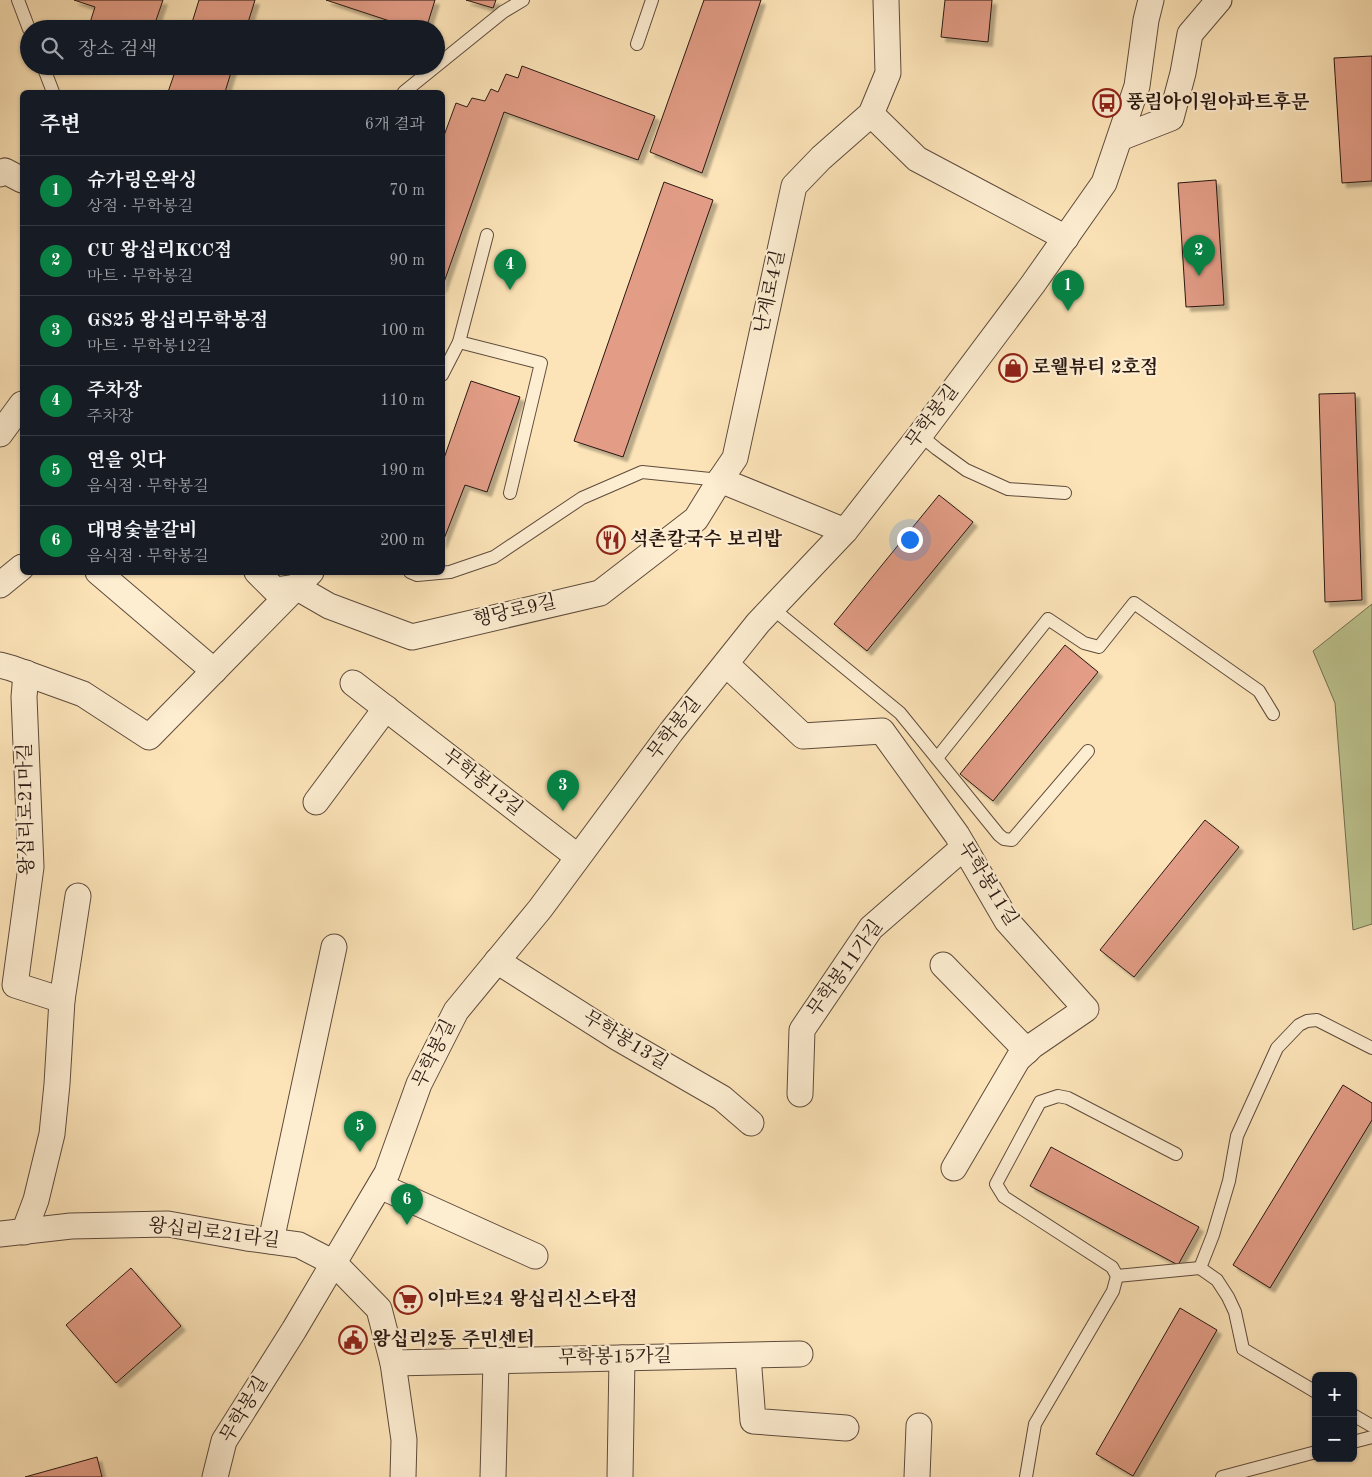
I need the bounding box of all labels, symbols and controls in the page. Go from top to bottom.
search box [20,20,445,75]
icon: search [38,34,66,62]
text: 장소 검색 [78,41,157,60]
bus stop icon: 풍림아이원아파트후문 [1092,88,1122,118]
place label: 풍림아이원아파트후문 [1126,91,1310,113]
text: 주변 [40,115,81,136]
text: 6개 결과 [365,117,425,133]
text: 슈가링온왁싱 [87,172,197,191]
text: 1 [51,183,61,199]
text: 70 m [389,183,425,199]
text: 상점 · 무학봉길 [87,199,193,215]
pin: 2 [1183,235,1215,276]
text: CU 왕십리KCC점 [87,242,232,261]
street label: 난계로4길 [751,248,789,335]
pin: 4 [494,249,526,290]
text: 2 [51,253,61,269]
text: 90 m [389,253,425,269]
text: 마트 · 무학봉길 [87,269,193,285]
pin: 1 [1052,270,1084,311]
text: GS25 왕십리무학봉점 [87,312,268,331]
text: 3 [51,323,61,339]
text: 100 m [380,323,425,339]
text: 마트 · 무학봉12길 [87,339,212,355]
shop icon: 로웰뷰티 2호점 [998,353,1028,383]
place label: 로웰뷰티 2호점 [1032,356,1158,378]
street label: 무학봉길 [901,380,963,452]
text: 주차장 [87,382,142,401]
text: 4 [51,393,61,409]
text: 110 m [380,393,425,409]
text: 주차장 [87,409,133,425]
text: 연을 잇다 [87,452,166,471]
text: 5 [51,463,61,479]
text: 190 m [380,463,425,479]
text: 음식점 · 무학봉길 [87,479,209,495]
text: 대명숯불갈비 [87,522,197,541]
restaurant icon: 석촌칼국수 보리밥 [596,525,626,555]
your location [897,527,923,553]
place label: 석촌칼국수 보리밥 [630,528,783,550]
text: 6 [51,533,61,549]
text: 200 m [380,533,425,549]
text: 음식점 · 무학봉길 [87,549,209,565]
street label: 행당로9길 [471,591,558,631]
street label: 무학봉길 [643,692,705,764]
street label: 왕십리로21마길 [14,743,38,875]
street label: 무학봉12길 [439,744,527,820]
pin: 3 [547,770,579,811]
street label: 무학봉11길 [954,837,1023,930]
street label: 무학봉11가길 [802,916,887,1021]
street label: 무학봉13길 [579,1006,672,1074]
street label: 무학봉길 [408,1016,460,1091]
pin: 5 [344,1111,376,1152]
pin: 6 [391,1184,423,1225]
street label: 왕십리로21라길 [147,1215,281,1251]
supermarket icon: 이마트24 왕십리신스타점 [393,1285,423,1315]
place label: 이마트24 왕십리신스타점 [427,1288,638,1310]
public building icon: 왕십리2동 주민센터 [338,1325,368,1355]
place label: 왕십리2동 주민센터 [372,1328,535,1350]
street label: 무학봉15가길 [558,1345,672,1368]
street label: 무학봉길 [215,1372,272,1446]
map controls [1312,1372,1357,1462]
button: + [1312,1372,1357,1417]
button: − [1312,1417,1357,1462]

